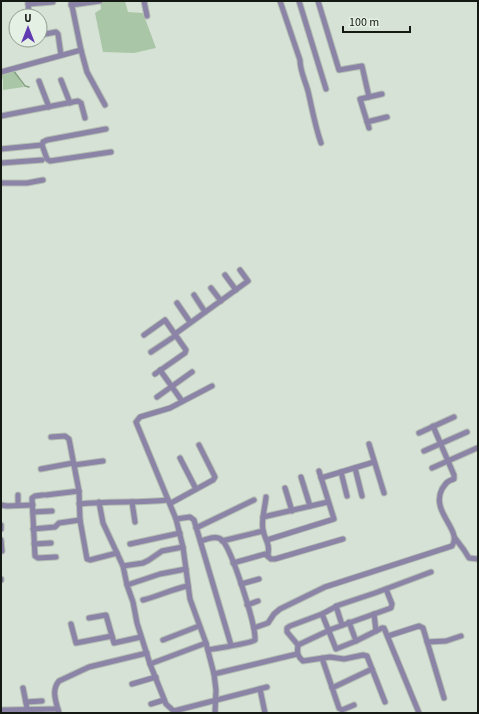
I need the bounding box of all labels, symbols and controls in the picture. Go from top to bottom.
north arrow [8,8,48,48]
scale bar [343,8,410,34]
text: U [24,11,32,26]
text: 100 m [349,14,379,31]

